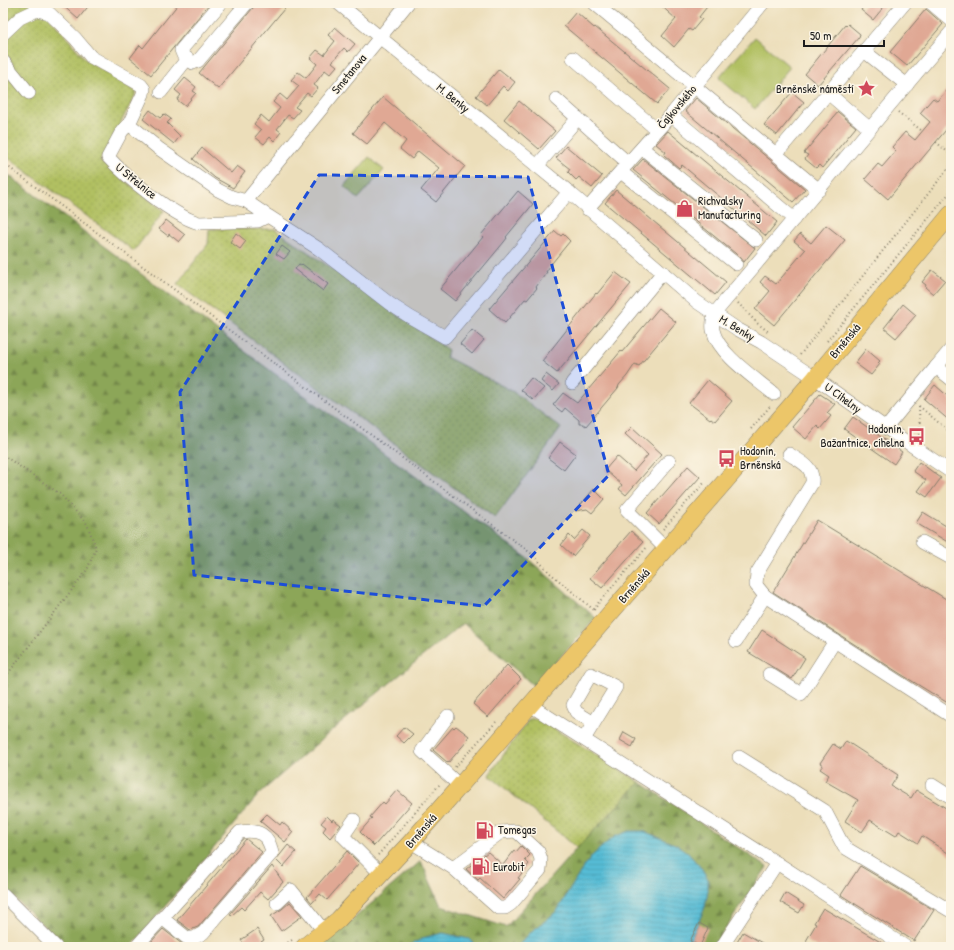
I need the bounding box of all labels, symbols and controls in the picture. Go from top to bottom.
scale bar [804,22,884,48]
text: 50 m [810,27,831,44]
street label: Smetanova [327,50,370,97]
street label: M. Benky [433,79,474,116]
place icon: Brněnské náměstí [857,79,877,99]
place label: Brněnské náměstí [776,80,854,97]
street label: Čajkovského [653,81,700,132]
street label: U Střelnice [112,159,161,203]
place label: Richvalsky Manufacturing [698,192,761,223]
shop icon: Richvalsky Manufacturing [675,198,695,218]
street label: M. Benky [716,310,758,345]
street label: Brněnská [825,319,864,362]
street label: U Cihelny [821,378,865,417]
place label: Hodonín, Bažantnice, cihelna [821,420,904,451]
bus stop icon: Hodonín, Bažantnice, cihelna [907,426,927,446]
place label: Hodonín, Brněnská [740,442,781,473]
bus stop icon: Hodonín, Brněnská [717,448,737,468]
street label: Brněnská [614,565,654,607]
street label: Brněnská [401,810,441,852]
fuel station icon: Tomegas [475,820,495,840]
place label: Tomegas [498,821,536,838]
fuel station icon: Eurobit [470,857,490,877]
place label: Eurobit [493,858,525,875]

